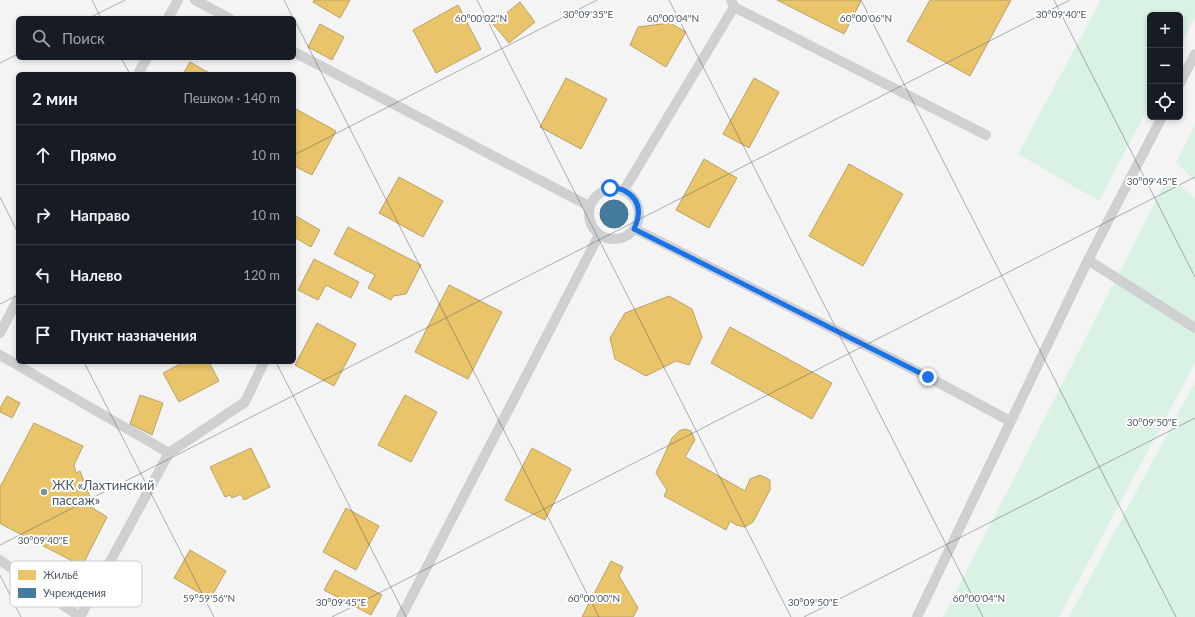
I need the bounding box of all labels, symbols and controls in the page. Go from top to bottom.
text: 30°09'35"E [563,8,613,20]
text: 30°09'40"E [1036,8,1086,20]
text: 60°00'02"N [455,12,507,24]
text: 60°00'04"N [647,12,699,24]
text: 60°00'06"N [840,12,892,24]
map controls [1147,12,1183,120]
button: + [1147,12,1183,48]
search box [16,16,296,60]
icon: search [30,27,52,49]
text: Поиск [62,29,105,47]
button: − [1147,48,1183,84]
button: locate [1147,84,1183,120]
text: 2 мин [32,88,78,109]
text: Пешком · 140 m [183,90,280,106]
icon: ahead [32,144,54,166]
text: Прямо [70,146,116,164]
text: 10 m [251,147,280,163]
text: 30°09'45"E [1127,175,1177,187]
route start [601,179,619,197]
icon: right [32,204,54,226]
text: Направо [70,206,130,224]
text: 10 m [251,207,280,223]
icon: left [32,264,54,286]
text: Налево [70,266,122,284]
text: 120 m [243,267,280,283]
icon: arrive [32,324,54,346]
text: Пункт назначения [70,326,197,344]
route end [919,368,937,386]
text: 30°09'50"E [1127,416,1177,428]
place label: ЖК «Лахтинский пассаж» [52,477,154,508]
marker: ЖК «Лахтинский пассаж» [39,487,49,497]
text: 30°09'40"E [18,534,68,546]
legend [10,561,142,607]
text: Жильё [43,568,78,581]
text: Учреждения [43,586,106,599]
text: 59°59'56"N [183,592,235,604]
text: 60°00'00"N [568,592,620,604]
text: 60°00'04"N [953,592,1005,604]
text: 30°09'45"E [316,596,366,608]
text: 30°09'50"E [788,596,838,608]

